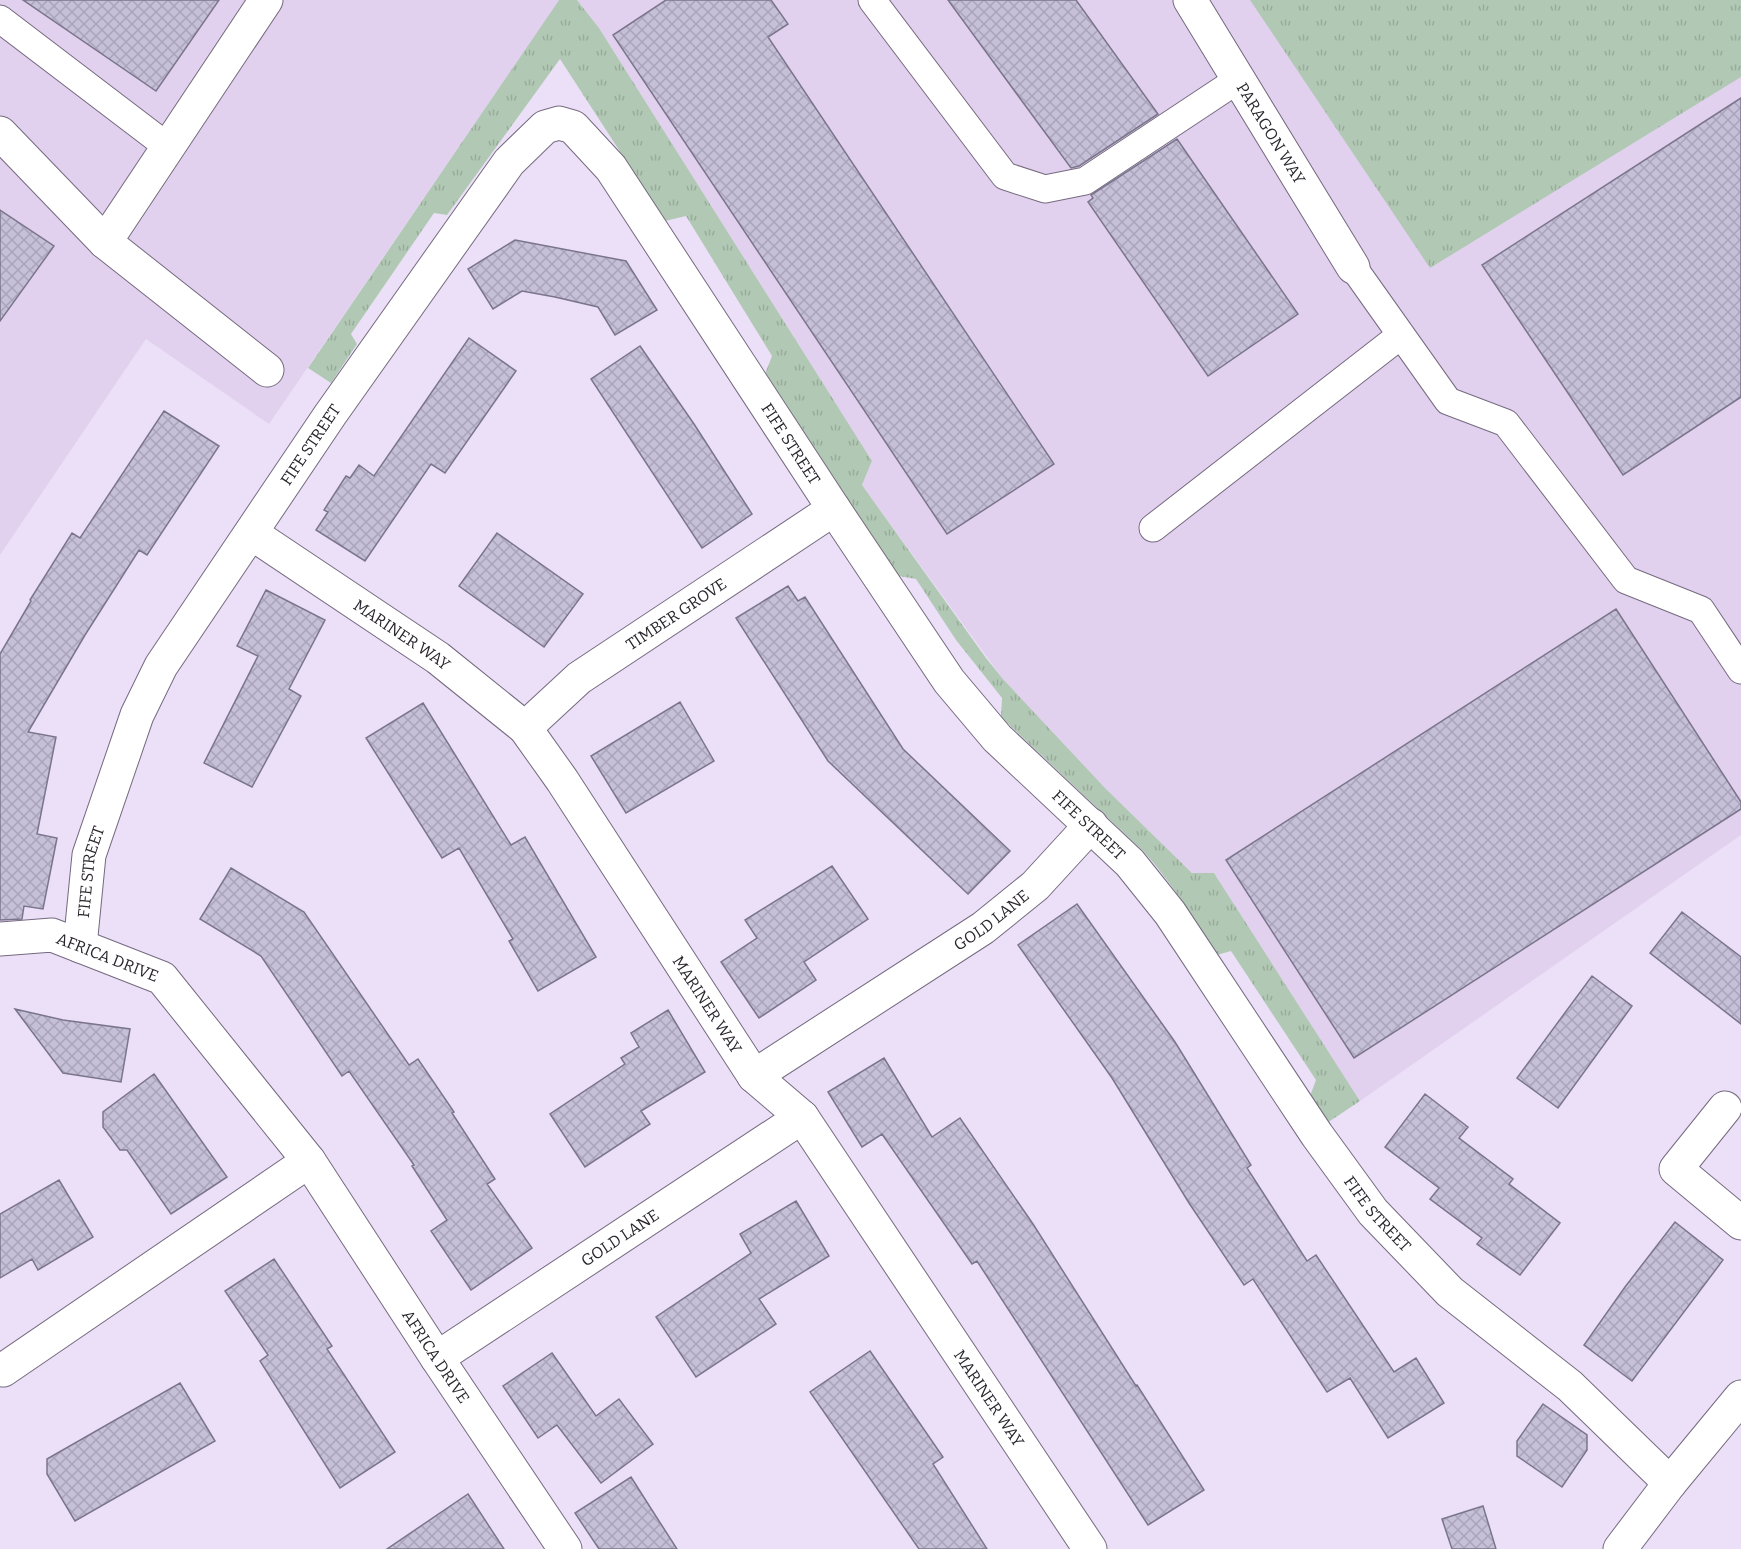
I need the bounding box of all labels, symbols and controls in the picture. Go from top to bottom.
street label: PARAGON WAY [1233,79,1310,188]
street label: FIFE STREET [758,399,825,488]
street label: FIFE STREET [276,401,344,489]
street label: TIMBER GROVE [622,574,730,654]
street label: MARINER WAY [350,595,455,674]
street label: FIFE STREET [1049,786,1130,863]
street label: FIFE STREET [73,823,108,919]
street label: GOLD LANE [950,885,1033,954]
street label: AFRICA DRIVE [54,928,161,985]
street label: MARINER WAY [669,952,747,1057]
street label: FIFE STREET [1340,1172,1415,1255]
street label: GOLD LANE [577,1205,662,1270]
street label: AFRICA DRIVE [399,1306,474,1407]
street label: MARINER WAY [950,1346,1029,1451]

